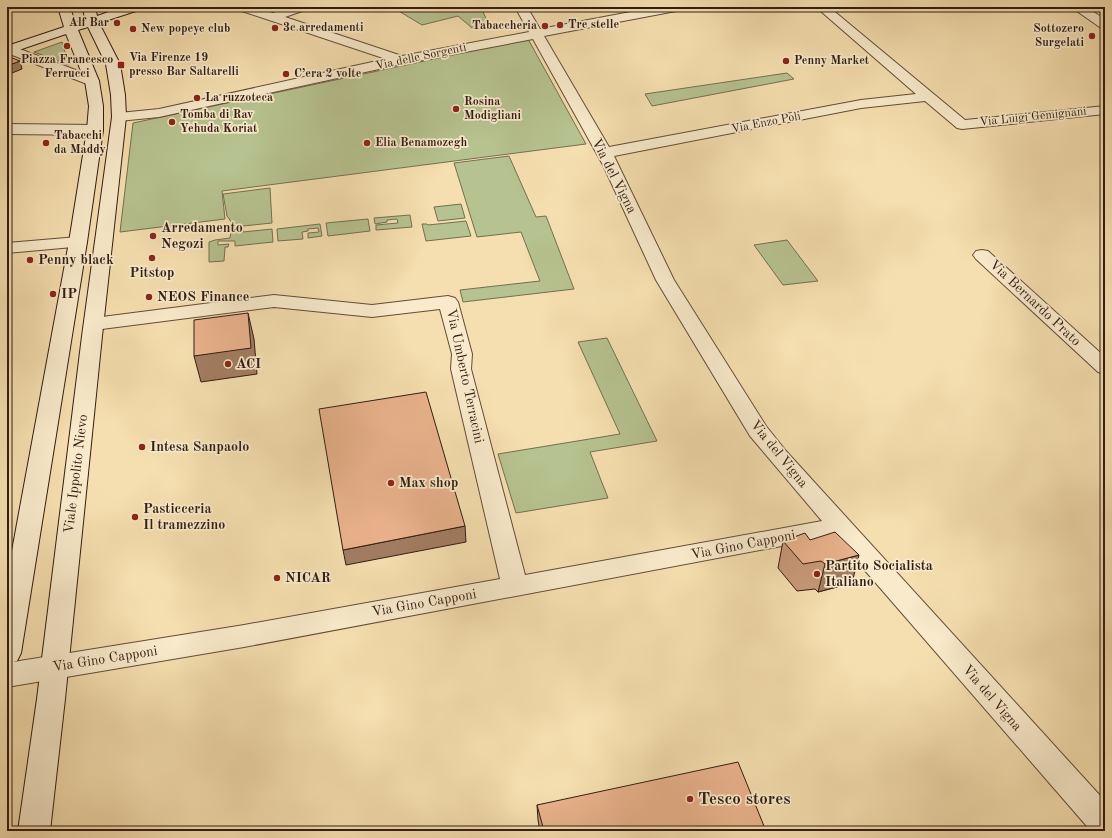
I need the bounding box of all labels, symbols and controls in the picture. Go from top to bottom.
place label: Alf Bar [69,17,109,29]
marker: Alf Bar [112,18,122,28]
place label: Tre stelle [568,19,619,31]
place label: Tabaccheria [472,20,537,32]
marker: Tre stelle [555,20,565,30]
marker: Tabaccheria [540,21,550,31]
place label: 3c arredamenti [283,22,364,34]
place label: New popeye club [141,23,230,35]
marker: 3c arredamenti [270,23,280,33]
place label: Sottozero Surgelati [1033,23,1084,49]
marker: New popeye club [128,24,138,34]
marker: Sottozero Surgelati [1087,31,1097,41]
marker: Piazza Francesco Ferrucci [62,41,72,51]
street label: Via delle Sorgenti [374,42,468,72]
place label: Via Firenze 19 presso Bar Saltarelli [129,52,239,78]
place label: Piazza Francesco Ferrucci [21,54,113,80]
place label: Penny Market [794,55,870,67]
marker: Penny Market [781,56,791,66]
marker: Via Firenze 19 presso Bar Saltarelli [116,60,126,70]
place label: C’era 2 volte [294,68,362,80]
marker: C’era 2 volte [281,69,291,79]
place label: La ruzzoteca [205,92,273,104]
marker: La ruzzoteca [192,93,202,103]
place label: Rosina Modigliani [464,96,521,122]
marker: Rosina Modigliani [451,104,461,114]
street label: Via Luigi Gemignani [979,105,1087,129]
place label: Tomba di Rav Yehuda Koriat [180,109,258,135]
street label: Via Enzo Poli [730,110,802,136]
marker: Tomba di Rav Yehuda Koriat [167,117,177,127]
place label: Tabacchi da Maddy [54,130,106,156]
street label: Via del Vigna [589,136,639,216]
place label: Elia Benamozegh [375,137,467,149]
marker: Tabacchi da Maddy [41,138,51,148]
marker: Elia Benamozegh [362,138,372,148]
place label: Arredamento Negozi [161,221,243,251]
marker: Arredamento Negozi [148,231,158,241]
place label: Penny black [38,253,114,267]
marker: Pitstop [147,253,157,263]
marker: Penny black [25,255,35,265]
street label: Via Bernardo Prato [987,257,1083,349]
place label: Pitstop [130,266,174,280]
place label: IP [61,287,77,301]
marker: IP [48,289,58,299]
place label: NEOS Finance [157,290,249,304]
marker: NEOS Finance [144,292,154,302]
street label: Via Umberto Terracini [444,308,486,445]
place label: ACI [236,357,261,371]
marker: ACI [223,359,233,369]
street label: Viale Ippolito Nievo [62,414,90,534]
street label: Via del Vigna [748,418,810,490]
place label: Intesa Sanpaolo [150,440,249,454]
marker: Intesa Sanpaolo [137,442,147,452]
place label: Max shop [399,476,458,490]
marker: Max shop [386,478,396,488]
place label: Pasticceria Il tramezzino [143,502,225,532]
marker: Pasticceria Il tramezzino [130,512,140,522]
street label: Via Gino Capponi [690,528,797,562]
place label: Partito Socialista Italiano [825,559,933,589]
marker: Partito Socialista Italiano [812,569,822,579]
place label: NICAR [285,571,331,585]
marker: NICAR [272,573,282,583]
street label: Via Gino Capponi [370,587,478,619]
street label: Via Gino Capponi [51,644,159,674]
street label: Via del Vigna [960,662,1024,734]
place label: Tesco stores [698,791,790,808]
marker: Tesco stores [685,794,695,804]

